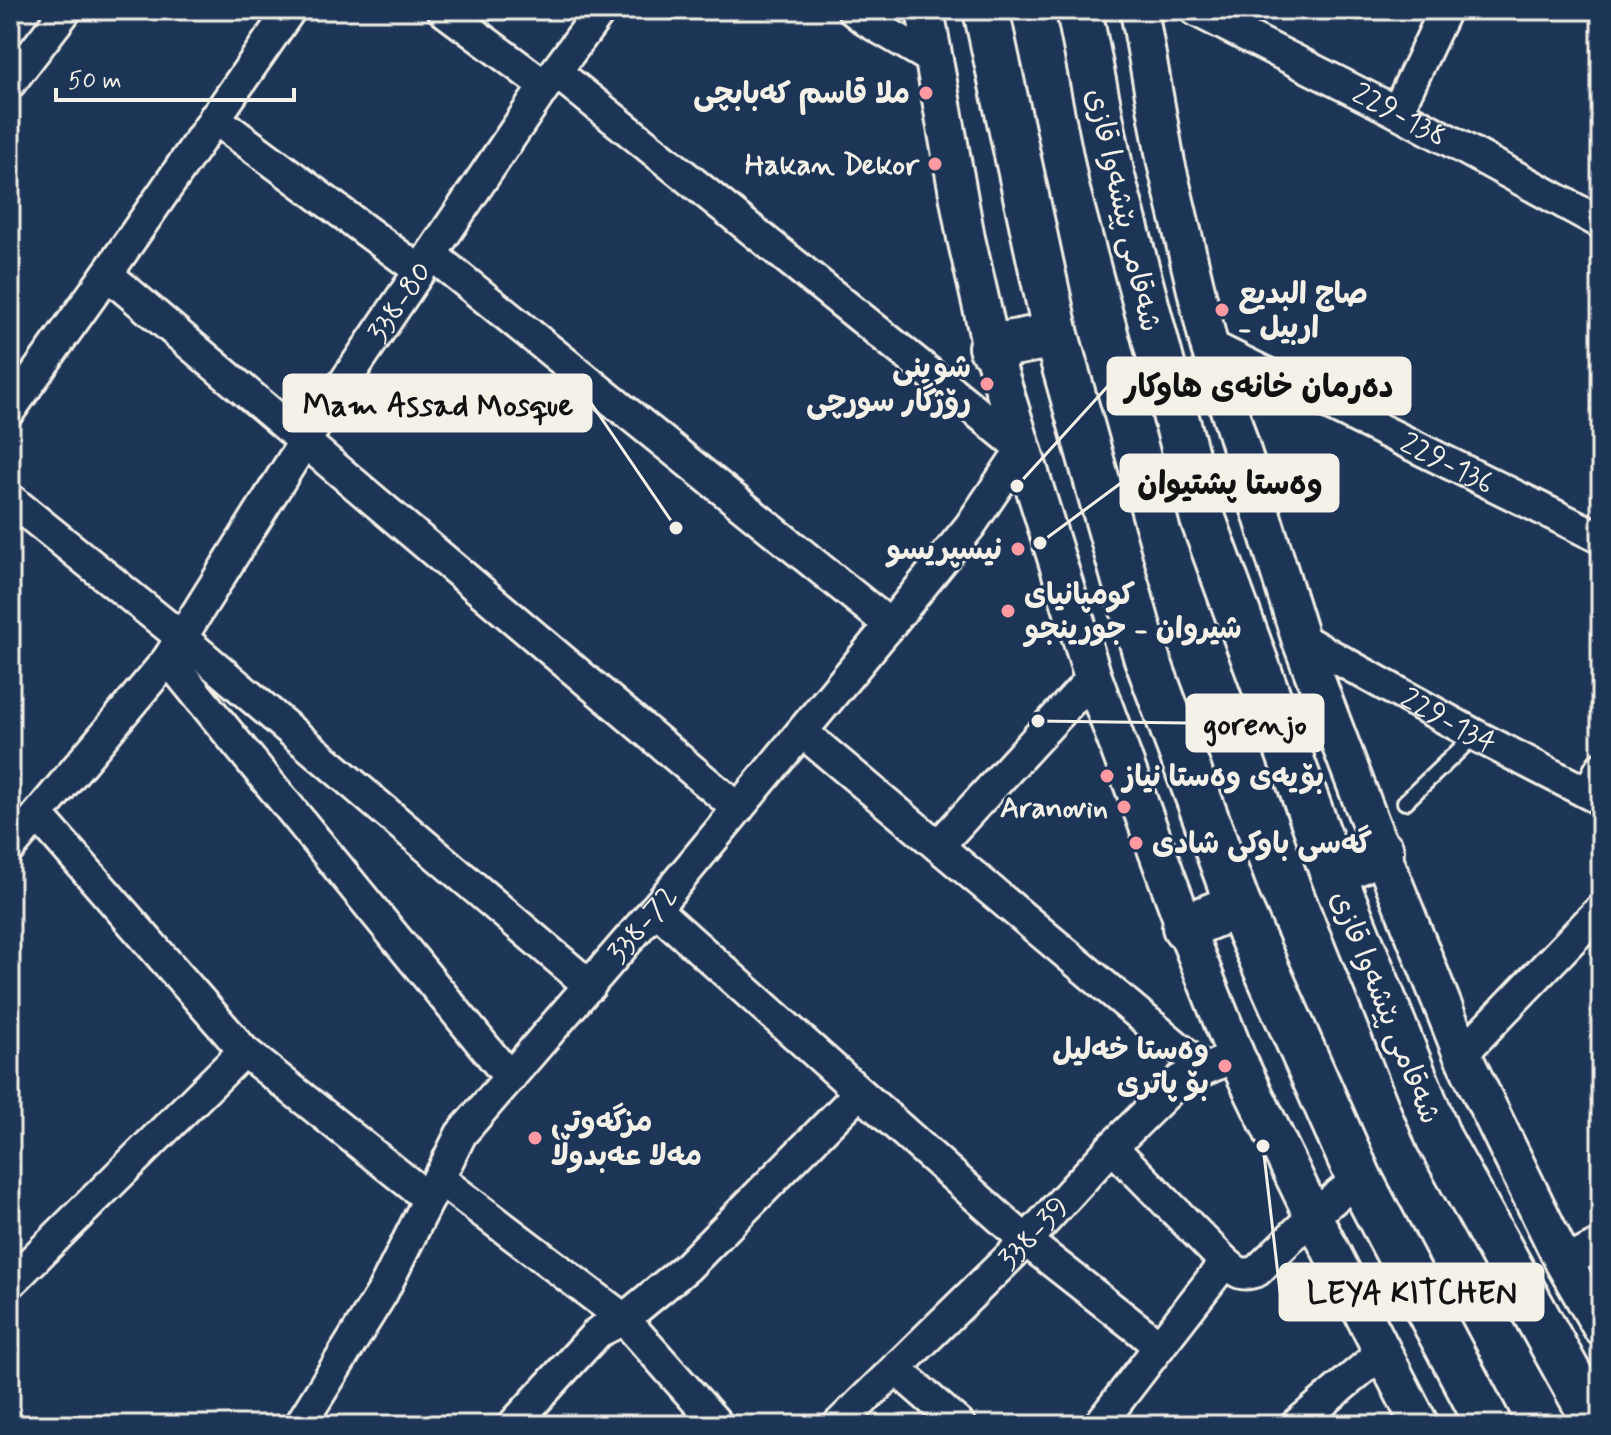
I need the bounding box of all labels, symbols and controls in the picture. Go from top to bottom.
scale bar [56,52,294,102]
text: 50 m [68,66,122,97]
place label: ملا قاسم کەبابچی [693,75,910,115]
street label: 229-138 [1345,75,1454,157]
marker: ملا قاسم کەبابچی [917,84,935,102]
street label: شەقامی پێشەوا قازی [1076,85,1170,336]
place label: Hakan Dekor [745,146,920,185]
marker: Hakan Dekor [926,155,944,173]
street label: 338-80 [359,254,442,351]
place label: صاج البديع - اربيل [1238,275,1368,348]
marker: صاج البديع - اربيل [1213,301,1231,319]
place label: شوينی رۆژگار سورچی [806,349,971,422]
callout: دەرمان خانەی هاوکار [1108,358,1410,414]
text: دەرمان خانەی هاوکار [1122,367,1394,409]
callout: Mam Assad Mosque [284,375,591,431]
marker: شوينی رۆژگار سورچی [978,375,996,393]
text: Mam Assad Mosque [303,385,573,427]
street label: 229-136 [1393,424,1500,503]
callout: وەستا پشتیوان [1121,455,1338,511]
text: وەستا پشتیوان [1137,464,1323,506]
place label: نيسپريسو [885,531,1002,570]
marker: نيسپريسو [1009,540,1027,558]
place label: كومپانیای شیروان - جورینجو [1022,576,1242,649]
marker: كومپانیای شیروان - جورینجو [999,602,1017,620]
street label: 229-134 [1393,680,1503,764]
callout: gorenjo [1187,695,1323,751]
text: gorenjo [1203,704,1307,747]
place label: بۆیەی وەستا نیاز [1120,758,1324,797]
marker: بۆیەی وەستا نیاز [1098,767,1116,785]
place label: Aranovin [1000,789,1108,828]
marker: Aranovin [1115,798,1133,816]
place label: گەسی باوکی شادی [1152,824,1373,864]
marker: گەسی باوکی شادی [1127,834,1145,852]
street label: 338-72 [599,878,687,972]
street label: شەقامی پێشەوا قازی [1320,885,1449,1130]
place label: وەستا خەلیل بۆ پاتری [1052,1031,1209,1104]
marker: وەستا خەلیل بۆ پاتری [1216,1057,1234,1075]
place label: مزگەوتی مەلا عەبدوڵا [551,1102,702,1176]
marker: مزگەوتی مەلا عەبدوڵا [526,1129,544,1147]
street label: 338-39 [990,1189,1078,1279]
callout: LEYA KITCHEN [1280,1264,1543,1320]
text: LEYA KITCHEN [1307,1273,1517,1315]

